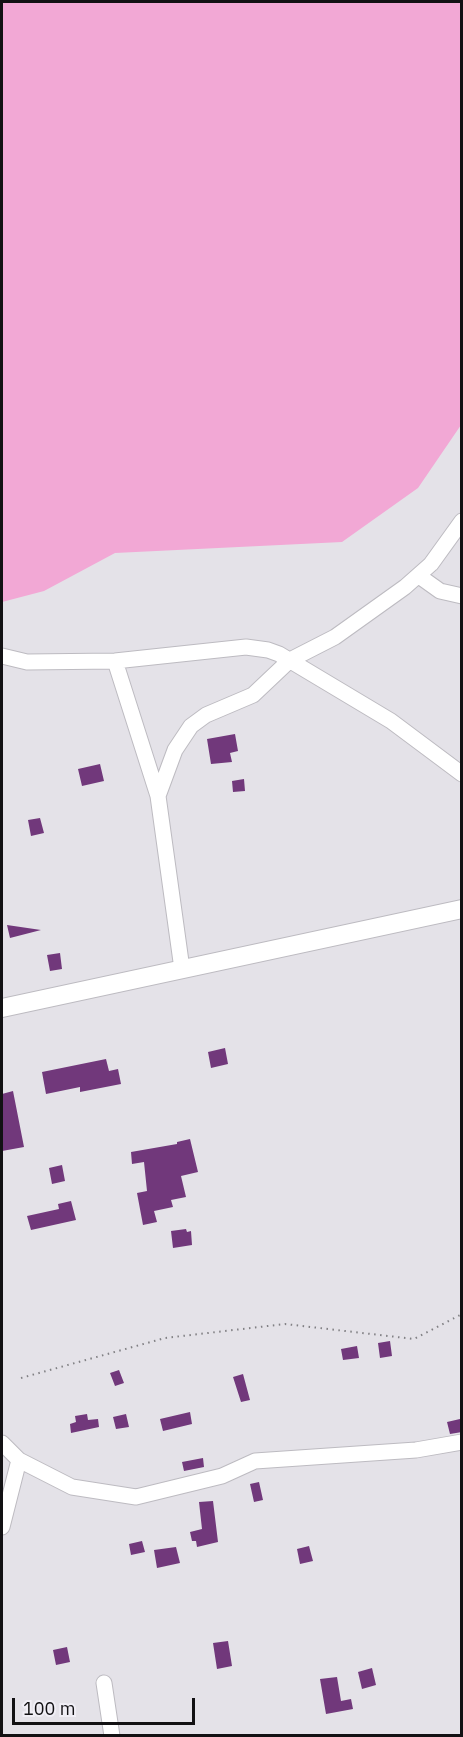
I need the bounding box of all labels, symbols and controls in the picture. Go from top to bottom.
scale bar [15,1686,198,1724]
text: 100 m [23,1697,75,1720]

